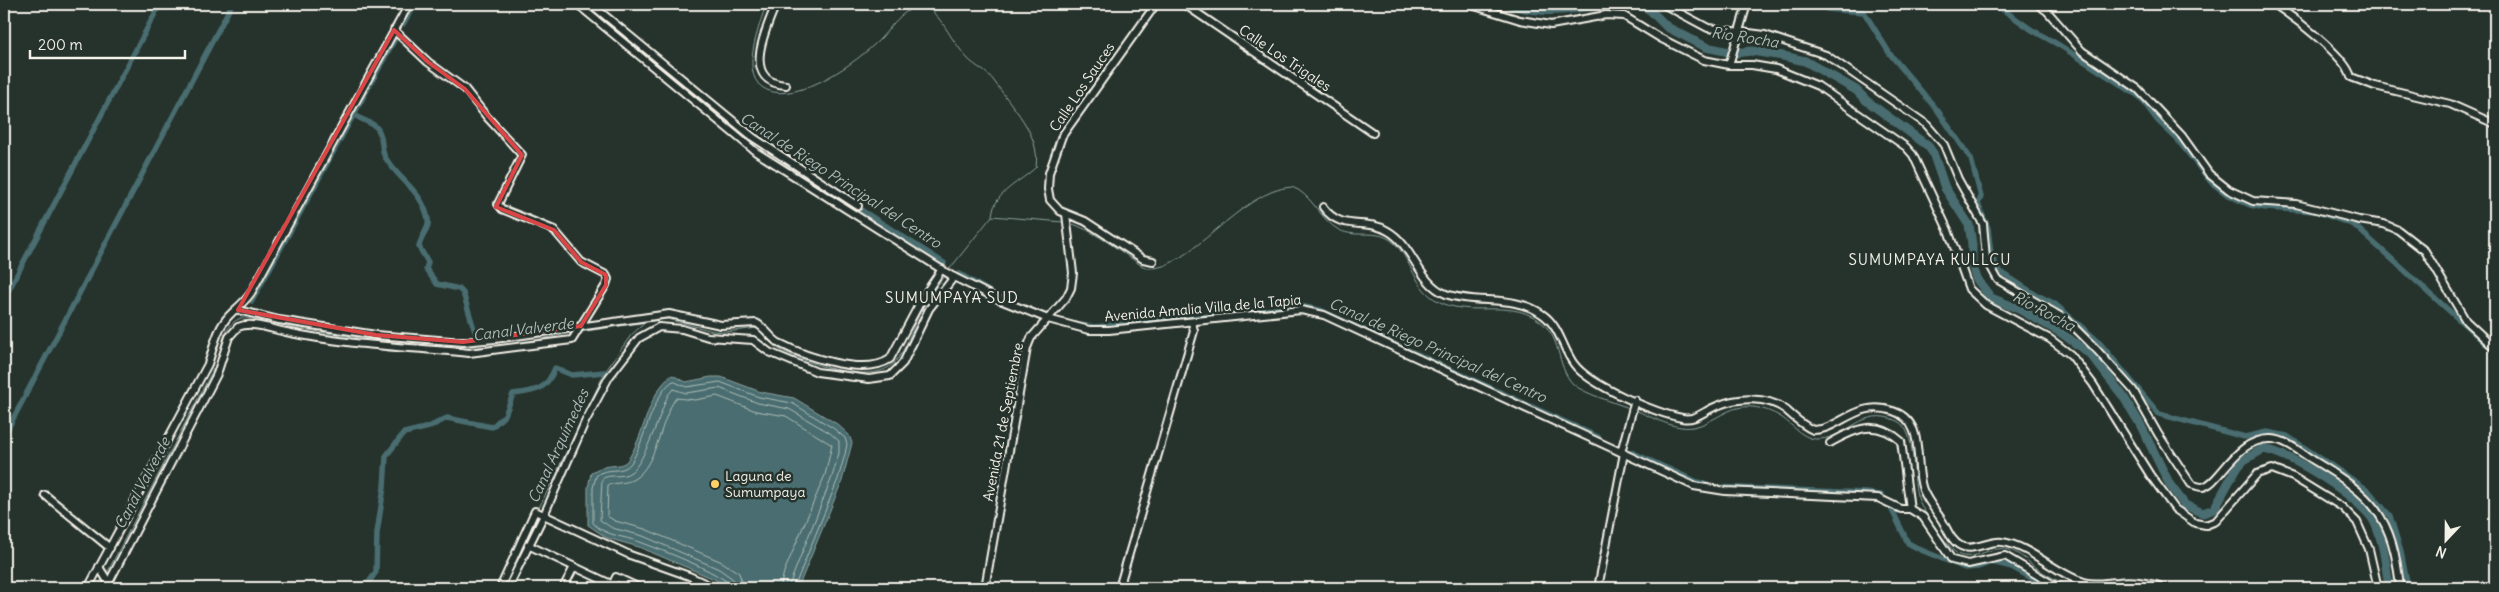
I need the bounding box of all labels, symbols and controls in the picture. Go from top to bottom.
street label: Calle Los Trigales [1235,21,1335,95]
water label: Río Rocha [1710,22,1781,52]
scale bar [30,28,185,60]
text: 200 m [38,35,83,54]
street label: Calle Los Sauces [1045,39,1119,135]
water label: Canal de Riego Principal del Centro [737,108,946,253]
district label: SUMUMPAYA KULLCU [1849,250,2011,269]
water label: Río Rocha [2010,287,2080,336]
district label: SUMUMPAYA SUD [885,288,1019,307]
street label: Avenida Amalia Villa de la Tapia [1104,290,1302,326]
water label: Canal de Riego Principal del Centro [1326,293,1551,407]
water label: Canal Valverde [472,313,575,345]
street label: Avenida 21 de Septiembre [979,341,1027,503]
water label: Canal Arquímedes [523,385,593,506]
water label: Canal Valverde [110,433,175,532]
place label: Laguna de Sumumpaya [725,467,805,501]
marker: Laguna de Sumumpaya [709,478,721,490]
north arrow [2422,514,2472,564]
text: N [2433,542,2449,562]

